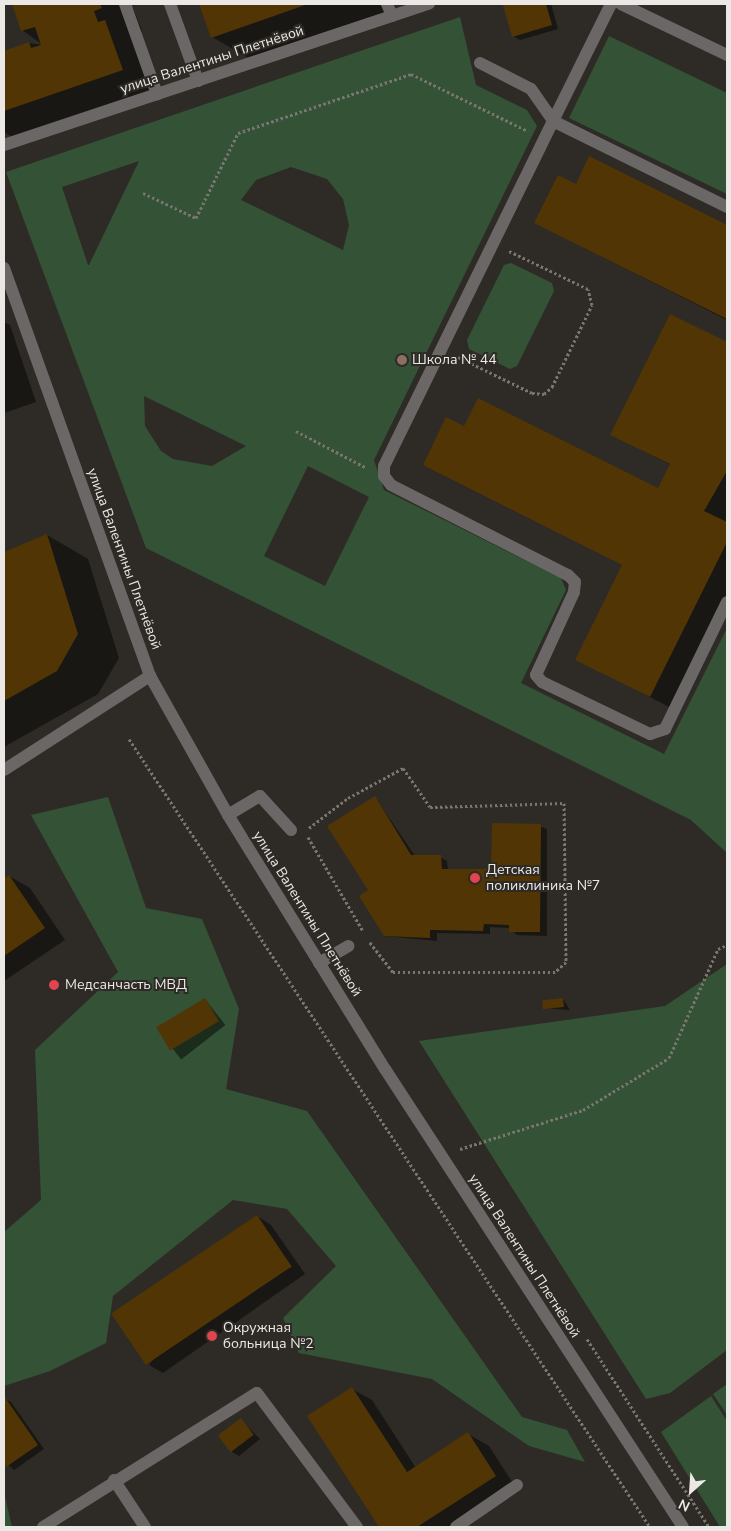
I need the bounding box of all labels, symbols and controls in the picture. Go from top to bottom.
street label: улица Валентины Плетнёвой [118,22,306,98]
place label: Школа № 44 [412,352,497,368]
marker: Школа № 44 [396,354,408,366]
street label: улица Валентины Плетнёвой [83,466,165,652]
street label: улица Валентины Плетнёвой [249,828,365,1000]
place label: Детская поликлиника №7 [486,862,600,894]
marker: Детская поликлиника №7 [468,871,482,885]
place label: Медсанчасть МВД [65,977,187,993]
marker: Медсанчасть МВД [47,978,61,992]
street label: улица Валентины Плетнёвой [465,1171,583,1341]
place label: Окружная больница №2 [223,1320,314,1352]
marker: Окружная больница №2 [205,1329,219,1343]
north arrow [666,1466,716,1516]
text: N [675,1494,693,1516]

